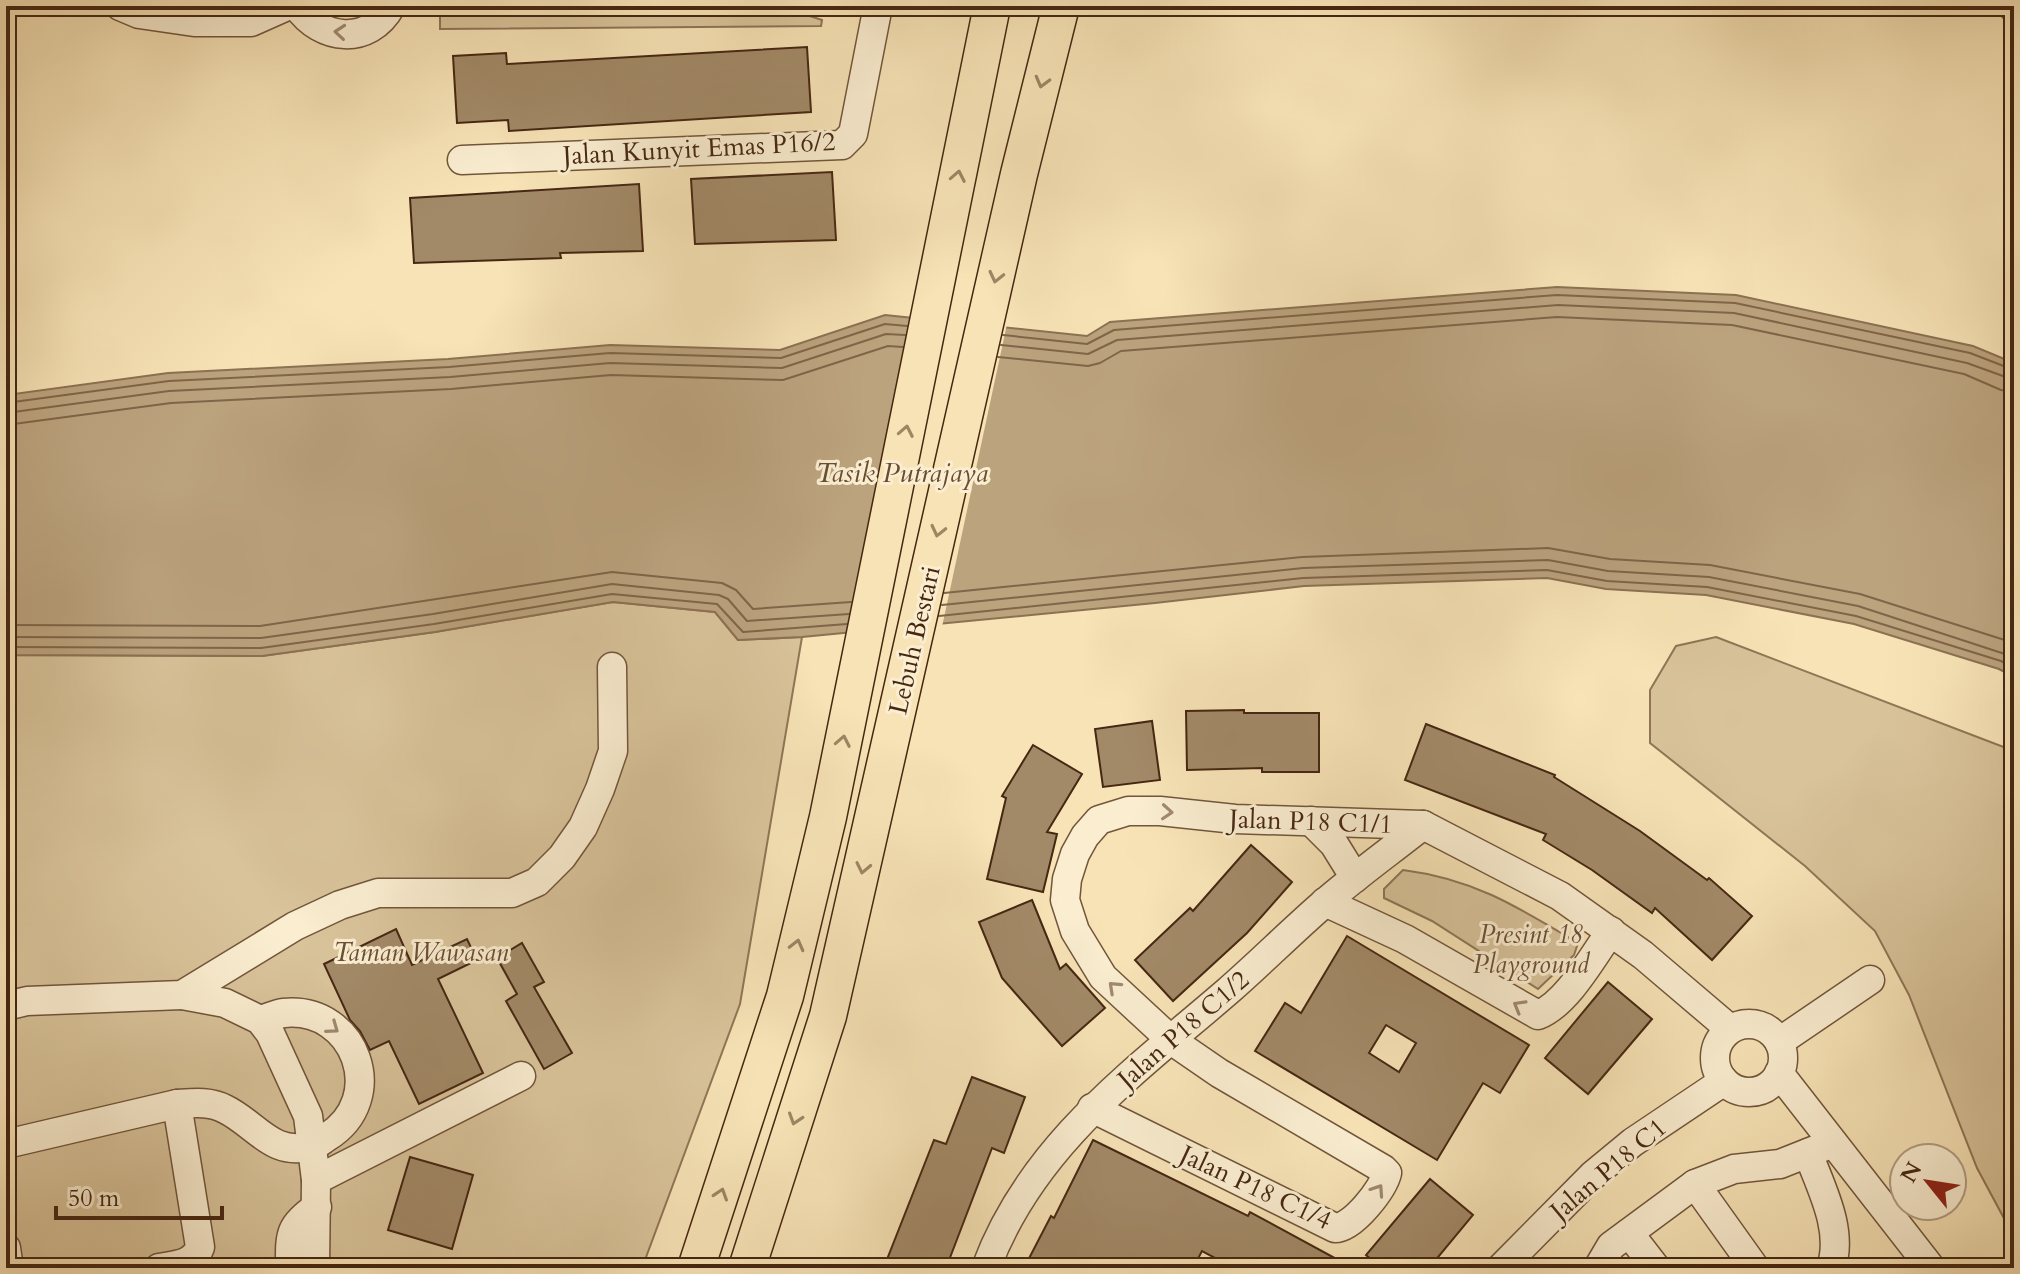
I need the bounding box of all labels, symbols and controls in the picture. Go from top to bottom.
one-way arrow [333,24,346,41]
one-way arrow [1034,74,1051,88]
street label: Jalan Kunyit Emas P16/2 [558,124,836,173]
one-way arrow [948,169,965,183]
one-way arrow [988,270,1005,284]
one-way arrow [897,425,914,438]
water label: Tasik Putrajaya [816,454,988,492]
one-way arrow [930,524,947,537]
street label: Lebuh Bestari [880,562,949,718]
one-way arrow [834,734,851,747]
street label: Jalan P18 C1/1 [1225,801,1393,842]
one-way arrow [1161,803,1174,820]
one-way arrow [855,861,872,875]
park label: Presint 18 Playground [1473,917,1591,982]
park label: Taman Wawasan [334,935,509,970]
one-way arrow [788,939,805,953]
street label: Jalan P18 C1/2 [1107,963,1257,1099]
one-way arrow [1109,981,1123,996]
one-way arrow [1513,1000,1528,1016]
one-way arrow [325,1018,339,1033]
street label: Jalan P18 C1 [1540,1110,1674,1231]
one-way arrow [788,1111,804,1125]
street label: Jalan P18 C1/4 [1171,1135,1337,1238]
north arrow [1888,1142,1968,1222]
text: N [1894,1157,1929,1188]
scale bar [56,1170,222,1220]
text: 50 m [68,1182,120,1215]
one-way arrow [1368,1185,1383,1199]
one-way arrow [711,1188,727,1202]

